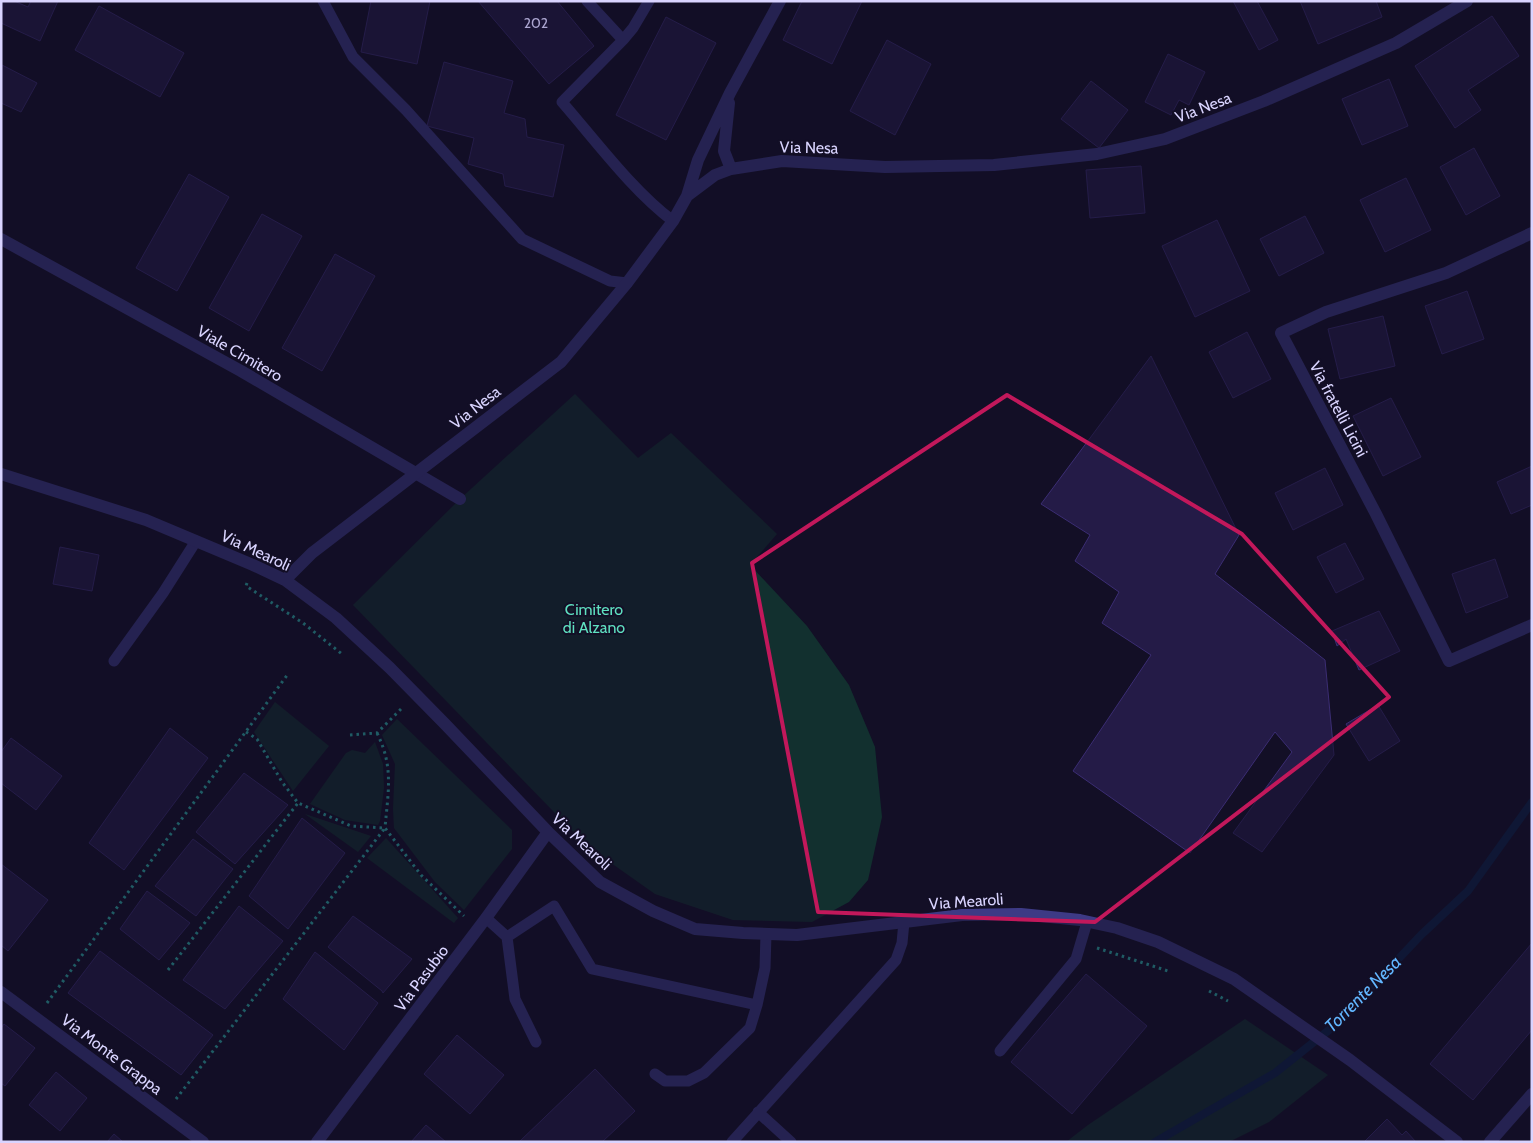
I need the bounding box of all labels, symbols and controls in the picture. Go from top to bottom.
house number: 202 [524,14,548,32]
street label: Via Nesa [1172,88,1234,127]
street label: Via Nesa [779,137,839,158]
street label: Viale Cimitero [194,321,286,386]
street label: Via fratelli Licini [1305,358,1372,460]
street label: Via Nesa [446,382,505,433]
street label: Via Mearoli [218,526,294,575]
park label: Cimitero di Alzano [563,600,625,637]
street label: Via Mearoli [548,809,615,874]
street label: Via Mearoli [928,889,1004,914]
street label: Via Pasubio [390,941,453,1015]
water label: Torrente Nesa [1320,951,1406,1037]
street label: Via Monte Grappa [57,1010,166,1099]

